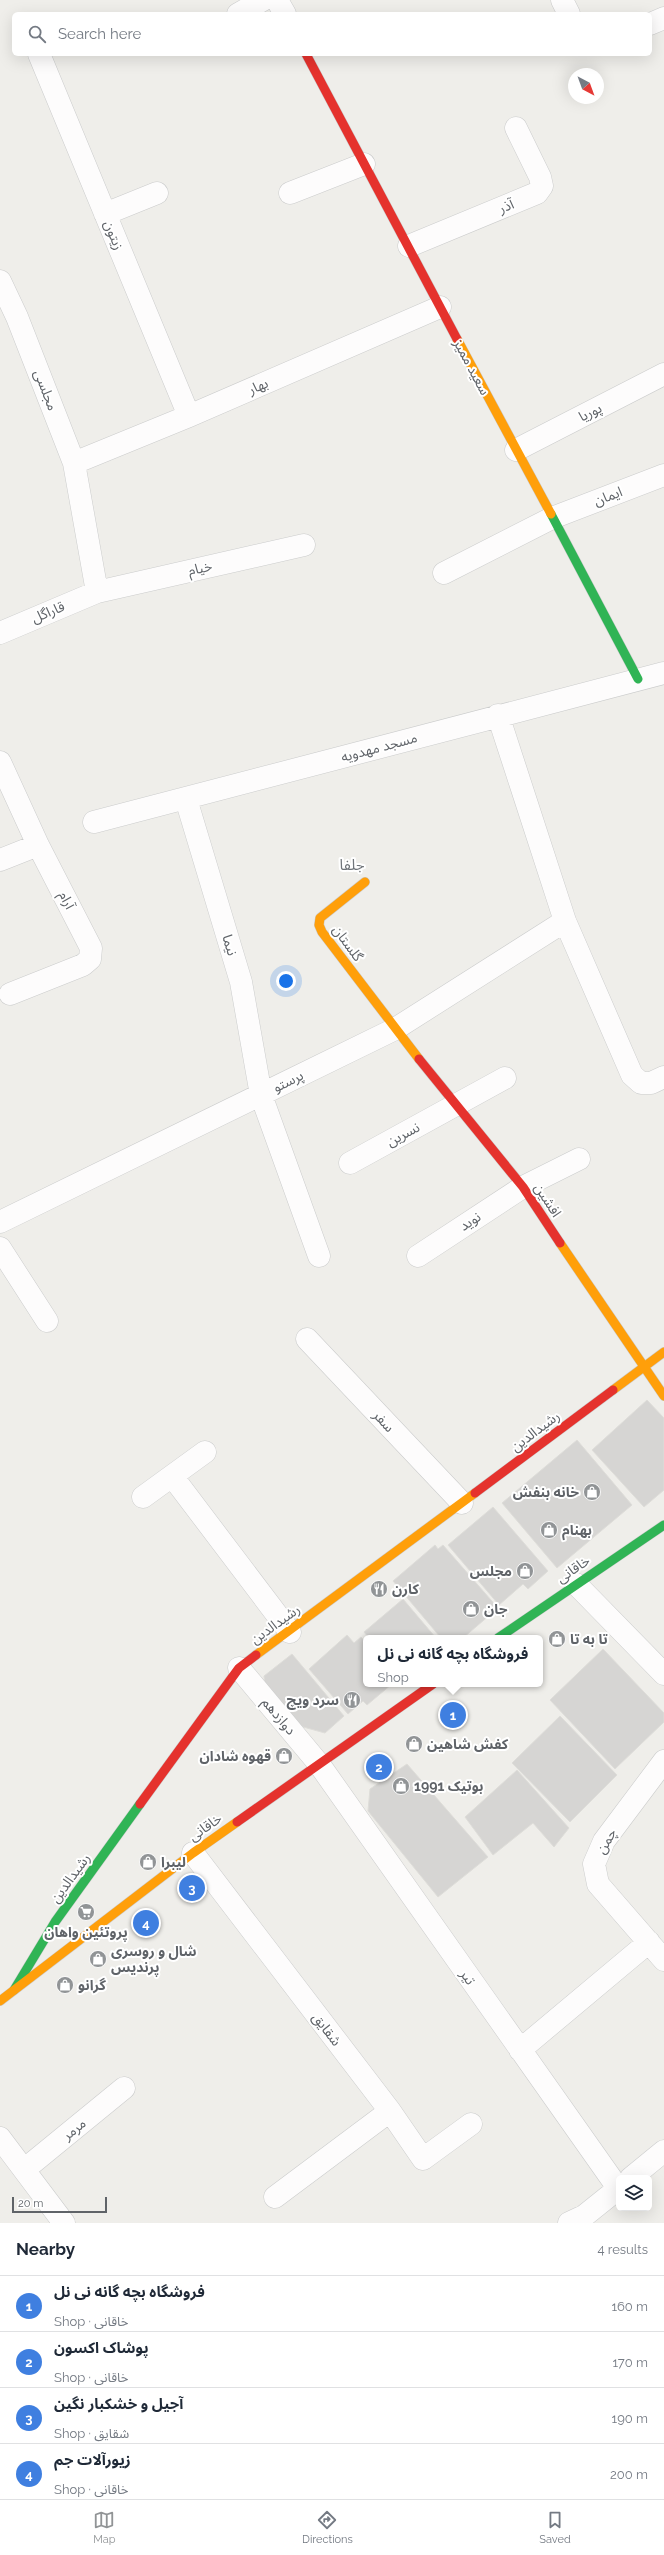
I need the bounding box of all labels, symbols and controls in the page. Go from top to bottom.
search box [12,12,652,56]
icon: search [26,23,48,45]
text: Search here [58,25,141,43]
north arrow [568,68,604,104]
street label: آذر [495,195,517,218]
street label: زیتون [100,218,127,252]
street label: سعید ممیز [449,336,493,398]
street label: مجلسی [30,367,61,413]
street label: بهار [245,375,271,399]
street label: پوریا [576,399,605,426]
street label: ایمان [591,483,625,510]
street label: خیام [186,557,214,581]
street label: قاراگل [29,598,67,627]
street label: مسجد مهدویه [339,729,419,766]
district label: جلفا [339,856,365,874]
street label: آرام [53,888,79,914]
street label: گلستان [329,922,367,965]
street label: نیما [219,933,241,958]
your location [276,971,296,991]
street label: پرستو [270,1067,307,1097]
street label: نسرین [384,1119,423,1150]
street label: افشین [530,1180,565,1220]
street label: نوید [456,1208,484,1235]
street label: سفر [369,1406,398,1436]
street label: رشیدالدین [507,1407,563,1455]
shop icon: خانه بنفش [582,1482,602,1502]
place label: خانه بنفش [513,1484,579,1500]
shop icon: بهنام [539,1520,559,1540]
place label: بهنام [562,1522,592,1541]
street label: خاقانی [553,1552,593,1587]
shop icon: مجلس [515,1561,535,1581]
place label: مجلس [470,1563,512,1579]
restaurant icon: کارن [369,1579,389,1599]
place label: کارن [392,1581,420,1598]
shop icon: جان [461,1599,481,1619]
street label: رشیدالدین [247,1601,303,1648]
place label: جان [484,1601,508,1617]
shop icon: تا به تا [547,1629,567,1649]
place label: تا به تا [570,1631,608,1647]
popup [363,1635,543,1687]
text: فروشگاه بچه گانه نی نل [378,1645,528,1663]
text: Shop [378,1670,409,1685]
restaurant icon: سرد ویچ [342,1690,362,1710]
place label: سرد ویچ [287,1692,339,1710]
street label: دوازدهم [257,1694,299,1740]
pin: 1 [440,1700,466,1730]
shop icon: کفش شاهین [404,1734,424,1754]
place label: کفش شاهین [427,1736,509,1752]
shop icon: قهوه شادان [274,1746,294,1766]
place label: قهوه شادان [199,1748,271,1764]
pin: 2 [366,1752,392,1782]
shop icon: بوتیک 1991 [391,1776,411,1796]
place label: بوتیک 1991 [414,1778,484,1794]
street label: خاقانی [185,1810,225,1845]
street label: چمن [592,1825,621,1858]
street label: رشیدالدین [47,1850,94,1906]
shop icon: لیبرا [138,1852,158,1872]
place label: لیبرا [161,1854,186,1871]
pin: 3 [179,1873,205,1903]
supermarket icon: پروتئین واهان [76,1902,96,1922]
pin: 4 [133,1908,159,1938]
place label: پروتئین واهان [44,1924,128,1942]
place label: شال و روسری پرندیس [111,1943,197,1977]
shop icon: شال و روسری پرندیس [88,1949,108,1969]
street label: تیر [456,1965,479,1988]
shop icon: گرانو [55,1975,75,1995]
place label: گرانو [78,1977,107,1994]
street label: شقایق [308,2009,345,2050]
street label: مرمر [58,2115,89,2145]
map controls [616,2175,652,2211]
button: layers [616,2175,652,2211]
scale bar [12,2195,107,2214]
text: 20 m [18,2197,43,2210]
text: Nearby [16,2239,75,2259]
text: 4 results [597,2242,648,2257]
text: فروشگاه بچه گانه نی نل [54,2283,205,2301]
text: 1 [26,2299,32,2314]
text: 160 m [611,2299,648,2314]
text: Shop · خاقانی [54,2314,128,2329]
text: پوشاک اکسون [54,2339,149,2357]
text: 2 [25,2355,33,2370]
text: 170 m [612,2355,648,2370]
text: Shop · خاقانی [54,2370,128,2385]
text: آجیل و خشکبار نگین [54,2395,183,2413]
text: 3 [25,2411,33,2426]
text: 190 m [612,2411,648,2426]
text: Shop · شقایق [54,2426,129,2441]
text: زیورآلات جم [54,2451,131,2469]
text: 4 [25,2467,33,2482]
text: 200 m [610,2467,648,2482]
text: Shop · خاقانی [54,2482,128,2497]
tab: Map [93,2509,116,2546]
tab: Directions [302,2509,353,2546]
tab: Saved [539,2509,571,2546]

